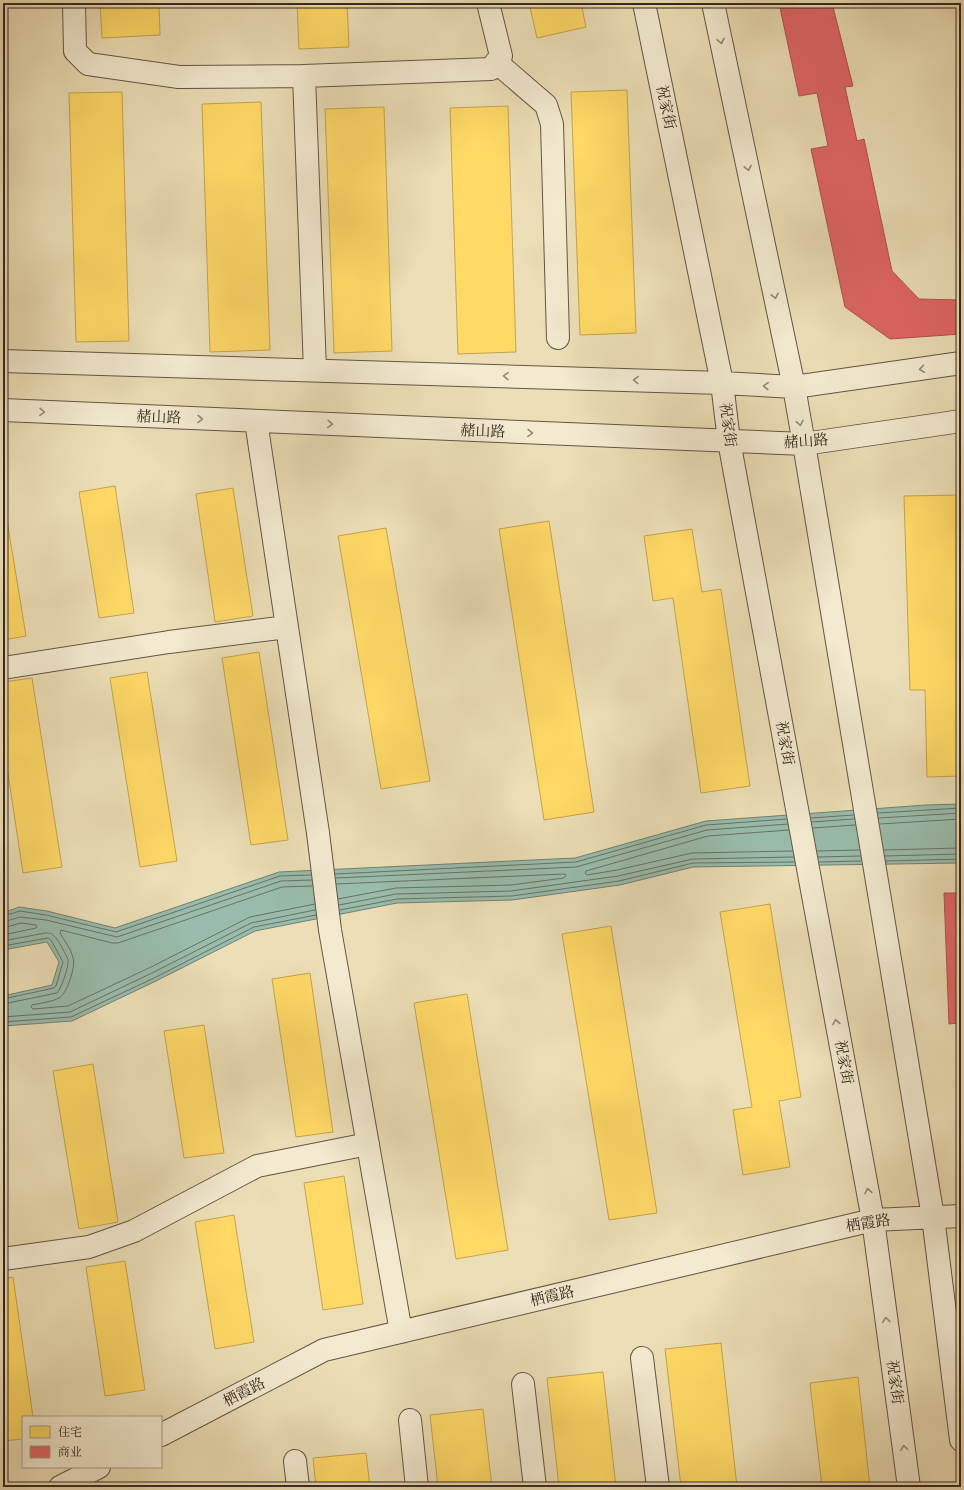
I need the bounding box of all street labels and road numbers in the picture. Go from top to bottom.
street label: 祝家街 [652,83,680,131]
street label: 祝家街 [715,401,741,449]
street label: 赭山路 [136,406,182,428]
street label: 赭山路 [460,420,506,442]
street label: 赭山路 [783,429,829,453]
street label: 祝家街 [771,719,799,767]
street label: 祝家街 [830,1038,858,1086]
street label: 栖霞路 [844,1210,892,1236]
street label: 栖霞路 [528,1281,576,1311]
street label: 祝家街 [882,1358,908,1406]
street label: 栖霞路 [219,1373,269,1411]

